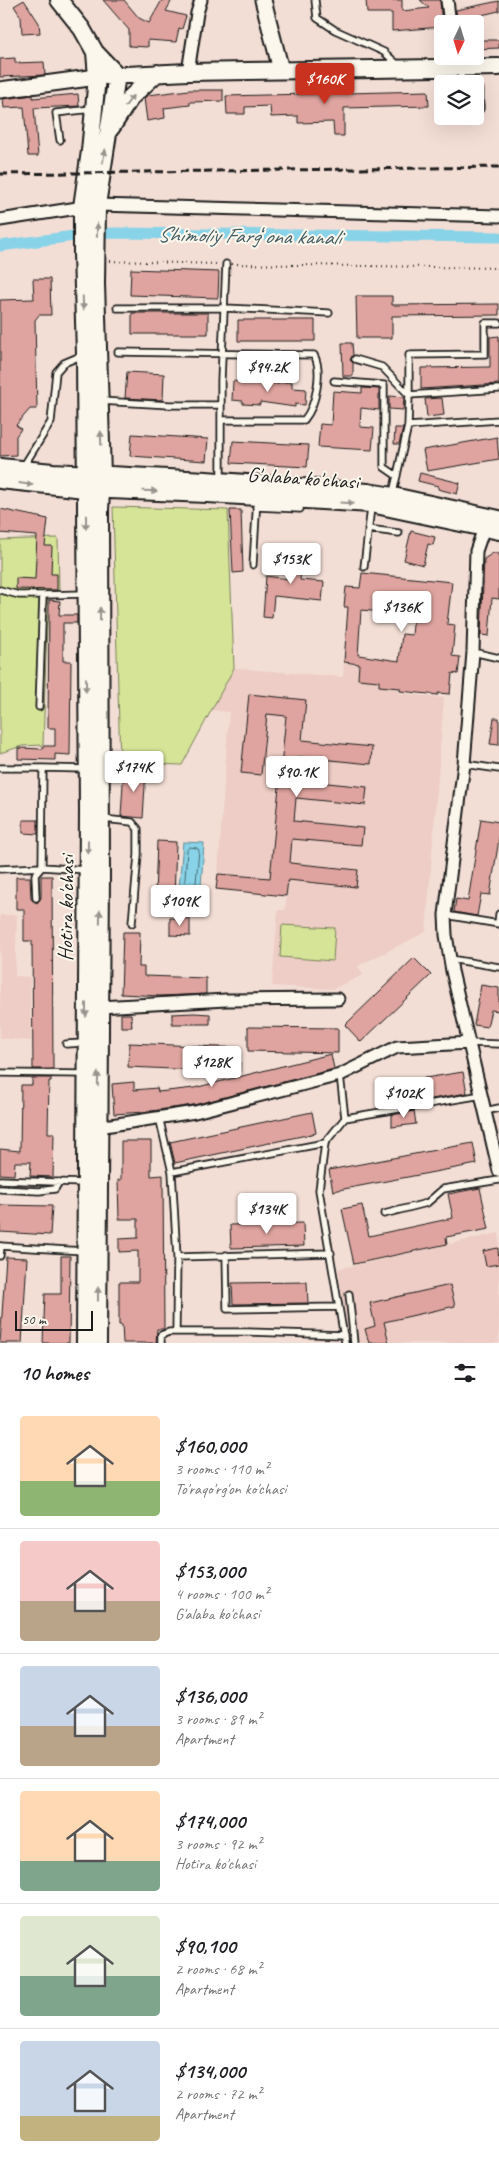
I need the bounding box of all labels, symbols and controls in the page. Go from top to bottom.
north arrow [434,15,484,65]
map controls [434,15,484,125]
pin: $160K [290,62,360,105]
text: $160K [306,69,344,89]
button: layers [434,75,484,125]
one-way arrow [124,94,134,108]
one-way arrow [101,148,109,164]
water label: Shimoliy Fargʻona kanali [157,220,346,252]
one-way arrow [93,222,101,238]
one-way arrow [79,295,87,311]
pin: $94.2K [227,350,309,393]
text: $94.2K [248,357,288,377]
one-way arrow [97,429,105,445]
street label: G'alaba ko'chasi [247,461,363,495]
one-way arrow [19,480,35,488]
one-way arrow [142,488,158,496]
one-way arrow [339,499,355,507]
one-way arrow [82,515,90,531]
pin: $153K [256,542,326,585]
text: $153K [273,549,309,569]
pin: $136K [367,590,437,633]
text: $136K [383,597,421,617]
one-way arrow [96,606,104,622]
one-way arrow [82,677,90,693]
pin: $174K [99,750,169,793]
pin: $90.1K [256,756,338,798]
text: $174K [116,757,152,777]
text: $90.1K [277,762,317,782]
one-way arrow [84,840,92,856]
street label: Hotira ko'chasi [52,852,80,961]
pin: $109K [145,884,215,927]
text: $109K [162,891,198,911]
one-way arrow [96,909,104,925]
one-way arrow [82,1002,90,1018]
pin: $128K [177,1046,247,1088]
text: $128K [194,1052,230,1072]
one-way arrow [95,1071,103,1087]
pin: $102K [369,1076,439,1119]
text: $102K [386,1083,422,1103]
pin: $134K [232,1192,302,1235]
text: $134K [249,1199,285,1219]
one-way arrow [94,1286,102,1302]
scale bar [15,1308,92,1331]
text: 50 m [22,1311,46,1328]
icon: filters [451,1359,479,1387]
text: 10 homes [20,1360,89,1386]
text: $160,000 [175,1433,246,1459]
icon: home [60,1436,120,1496]
text: 3 rooms · 110 m² [175,1459,269,1479]
text: To'raqo'rg'on ko'chasi [175,1479,286,1499]
text: $153,000 [175,1558,245,1584]
icon: home [60,1561,120,1621]
text: 4 rooms · 100 m² [175,1584,269,1604]
text: G'alaba ko'chasi [175,1604,260,1624]
text: $136,000 [175,1683,246,1709]
icon: home [60,1686,120,1746]
text: 3 rooms · 89 m² [175,1709,261,1729]
text: Apartment [175,1729,234,1749]
text: $174,000 [175,1808,245,1834]
icon: home [60,1811,120,1871]
text: 3 rooms · 92 m² [175,1834,261,1854]
text: Hotira ko'chasi [175,1854,256,1874]
text: $90,100 [175,1933,236,1959]
icon: home [60,1936,120,1996]
text: 2 rooms · 68 m² [175,1959,261,1979]
text: Apartment [175,1979,234,1999]
text: $134,000 [175,2058,245,2084]
icon: home [60,2061,120,2121]
text: 2 rooms · 72 m² [175,2084,261,2104]
text: Apartment [175,2104,234,2124]

